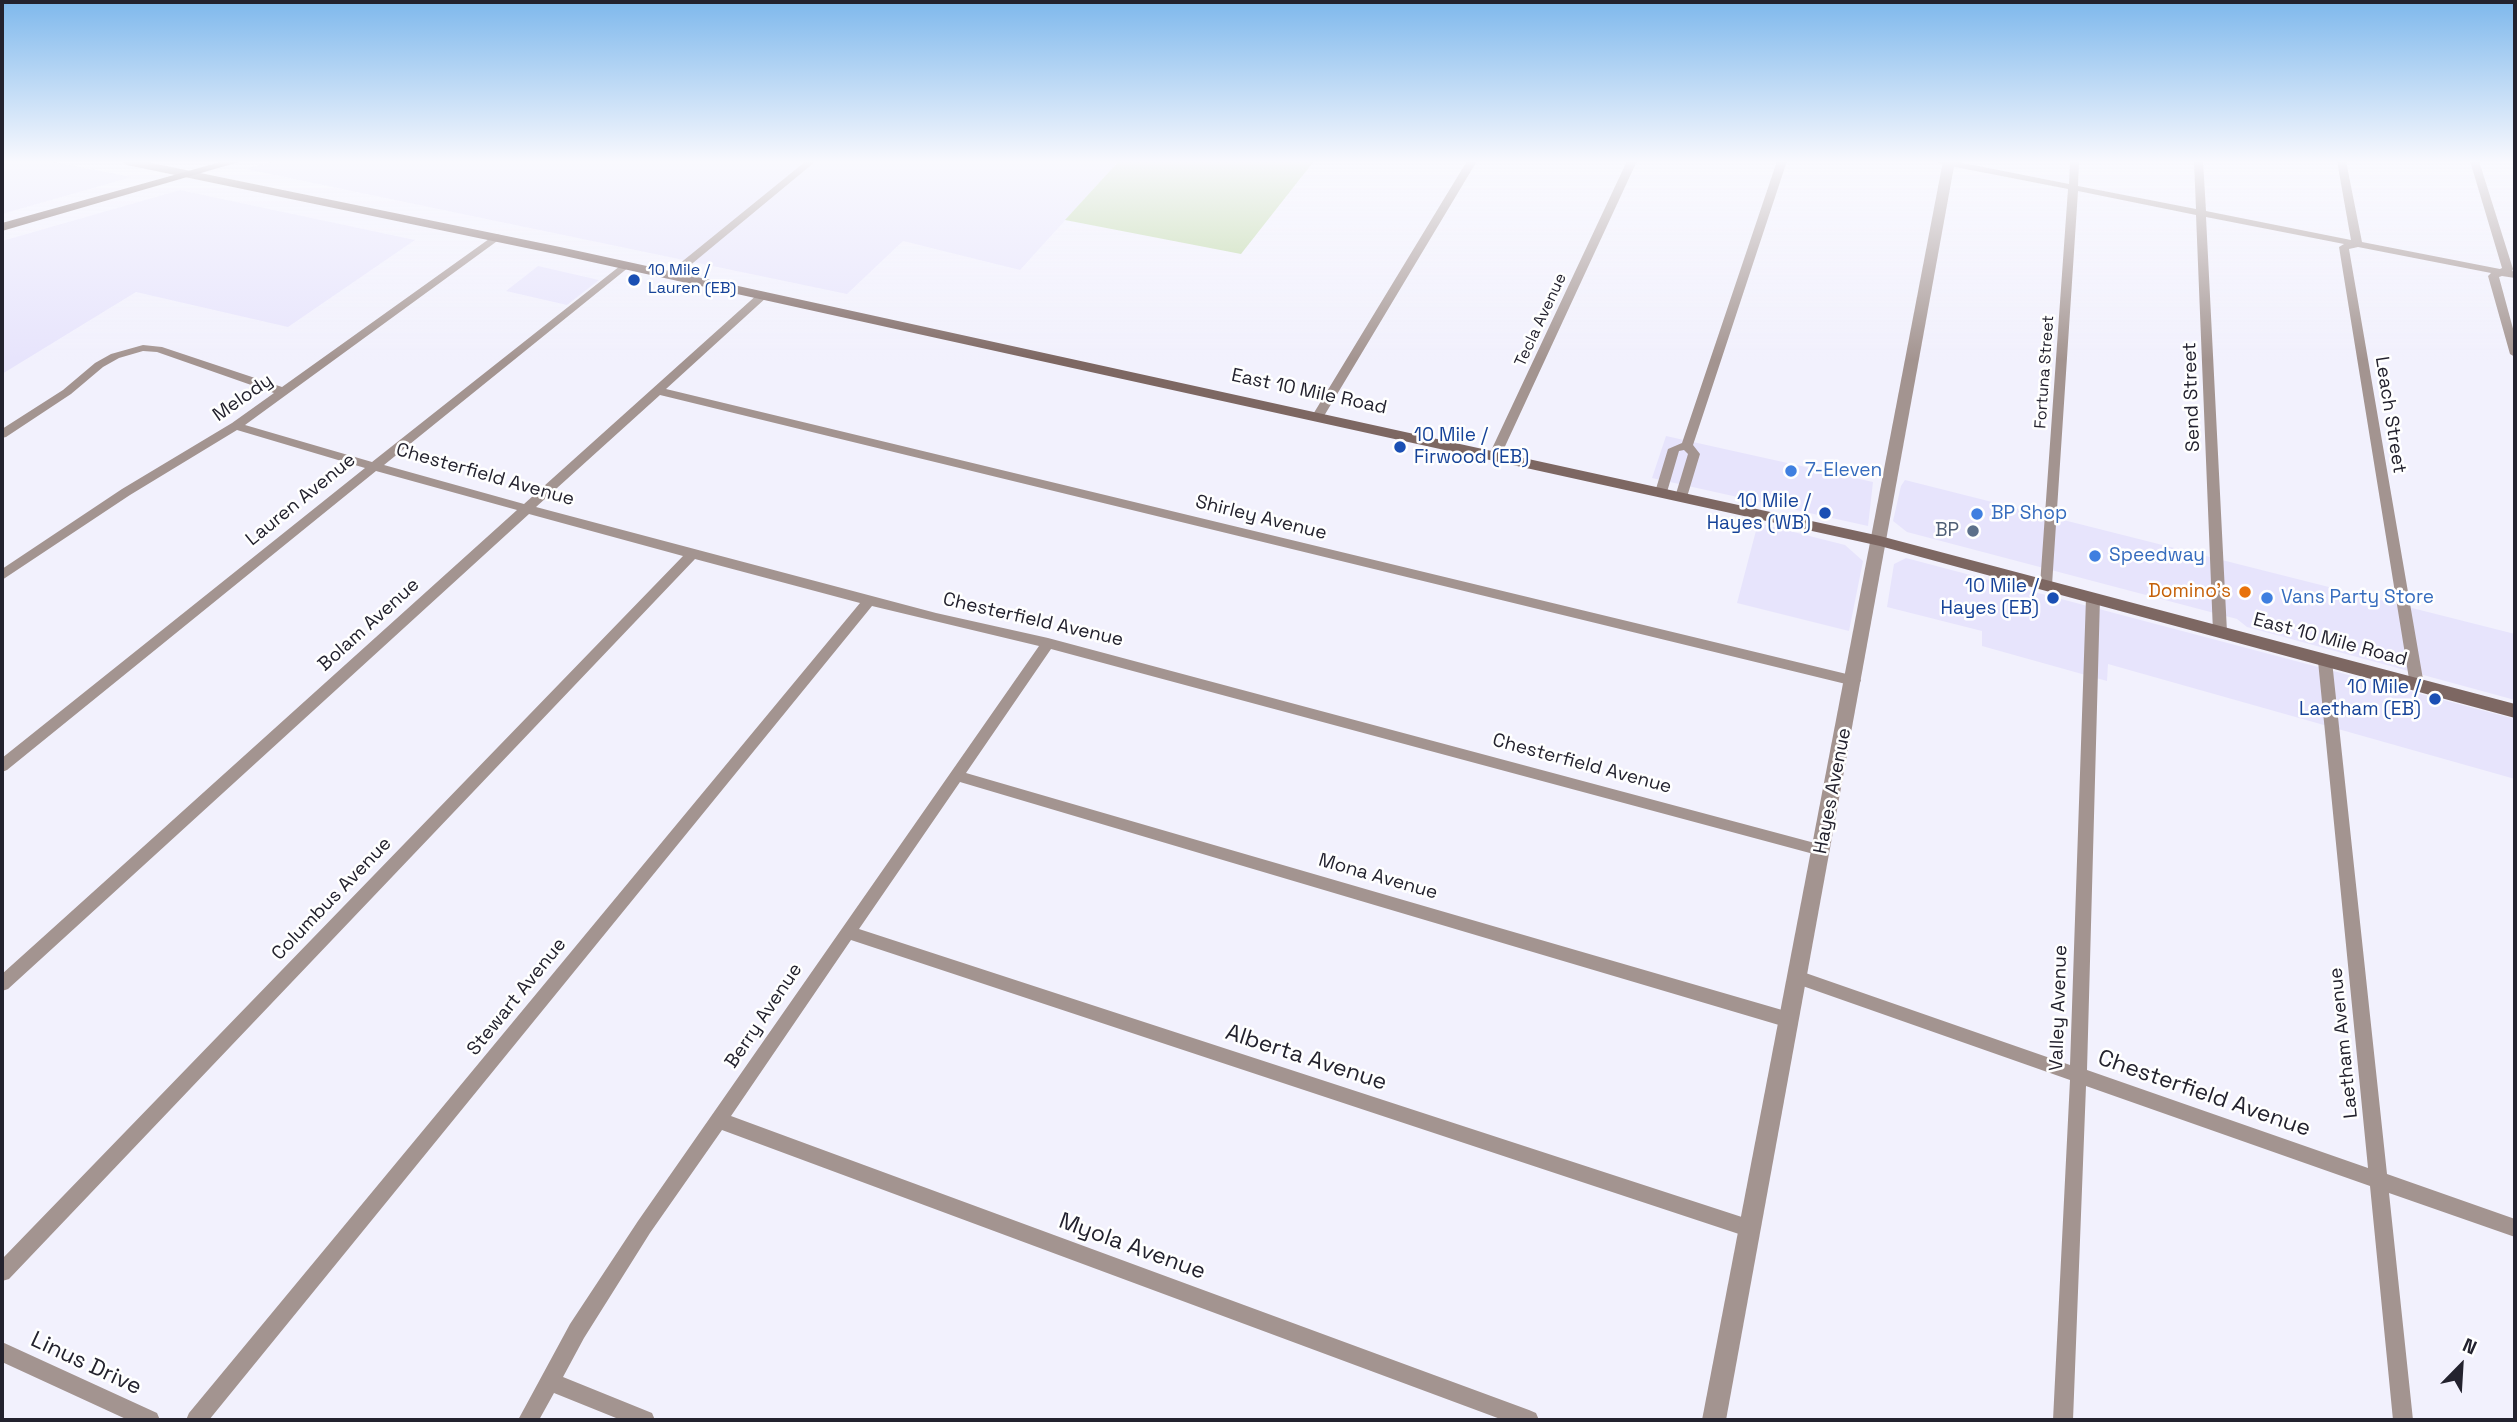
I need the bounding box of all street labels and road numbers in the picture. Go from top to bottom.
street label: Tecla Avenue [1511,270,1571,370]
street label: Fortuna Street [2031,315,2059,429]
street label: Send Street [2179,342,2205,452]
street label: Leach Street [2369,355,2411,475]
street label: East 10 Mile Road [1229,364,1389,420]
street label: Melody [209,369,277,427]
street label: Chesterfield Avenue [393,439,577,511]
street label: Lauren Avenue [242,449,360,551]
street label: Shirley Avenue [1193,491,1329,545]
street label: Bolam Avenue [314,574,424,676]
street label: Chesterfield Avenue [941,588,1125,652]
street label: East 10 Mile Road [2251,608,2409,672]
street label: Hayes Avenue [1810,726,1856,856]
street label: Chesterfield Avenue [1490,729,1674,799]
street label: Columbus Avenue [267,833,397,965]
street label: Mona Avenue [1316,849,1440,905]
street label: Stewart Avenue [463,933,571,1061]
street label: Valley Avenue [2045,945,2073,1071]
street label: Berry Avenue [721,959,807,1073]
street label: Laetham Avenue [2325,966,2363,1120]
street label: Alberta Avenue [1222,1019,1390,1097]
street label: Chesterfield Avenue [2094,1045,2314,1143]
street label: Myola Avenue [1055,1208,1209,1286]
street label: Linus Drive [26,1326,146,1402]

